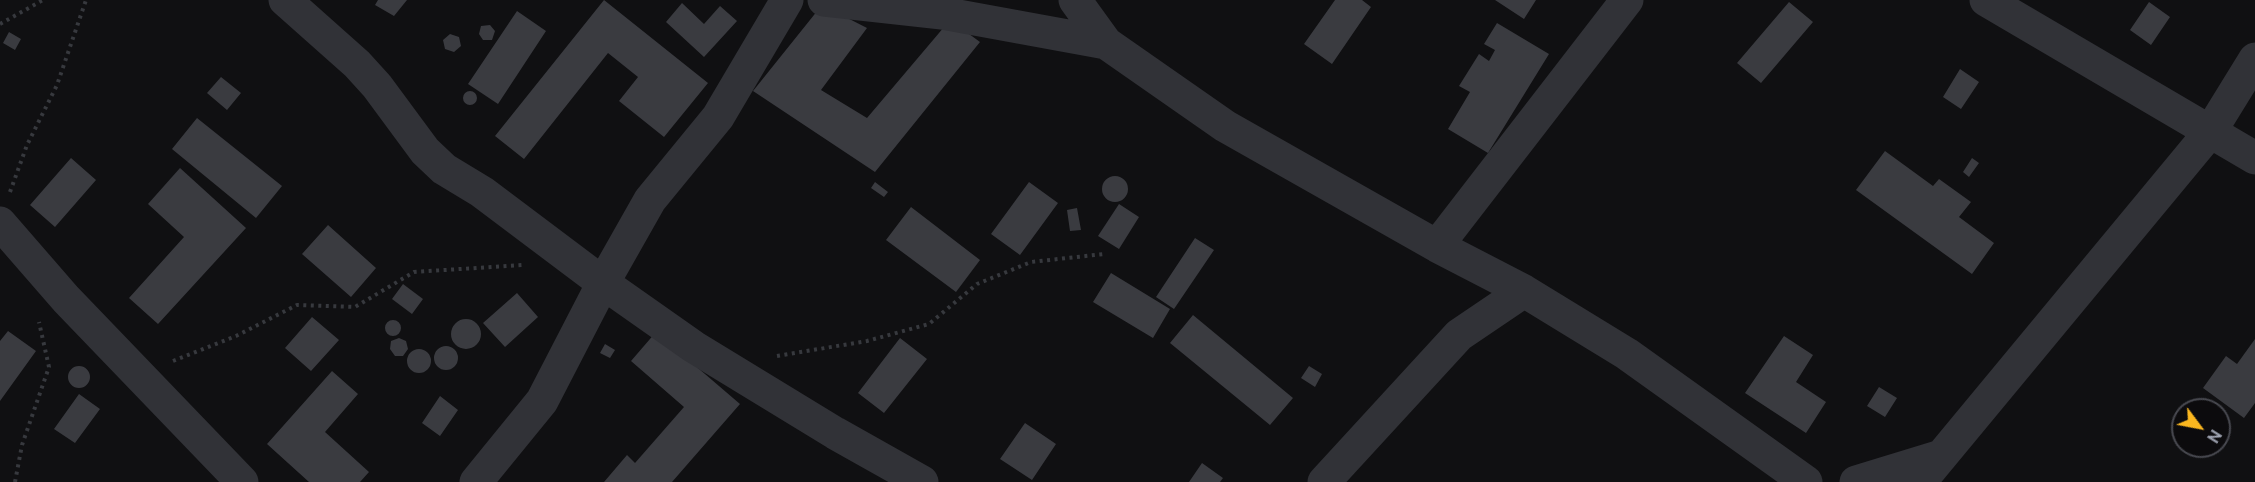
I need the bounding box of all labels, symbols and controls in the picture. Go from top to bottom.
north arrow [2171,398,2231,458]
text: N [2204,427,2225,446]

